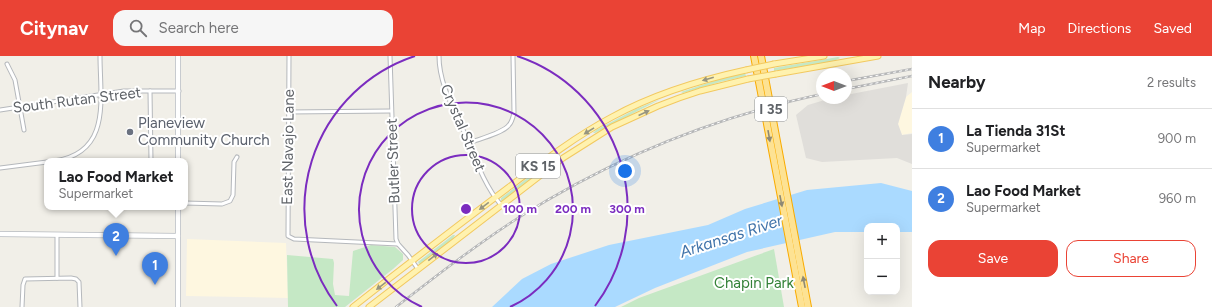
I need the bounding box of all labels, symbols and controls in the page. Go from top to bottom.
search box [113,10,393,46]
text: Citynav [20,17,89,40]
icon: search [127,17,149,39]
text: Search here [159,19,239,37]
text: Map [1018,20,1046,37]
text: Directions [1068,20,1131,37]
text: Saved [1153,20,1192,37]
north arrow [816,68,852,104]
text: Nearby [928,72,986,92]
text: 2 results [1147,75,1196,90]
one-way arrow [702,76,714,82]
street label: Crystal Street [437,82,490,175]
street label: South Rutan Street [12,83,143,117]
street label: East Navajo Lane [278,89,298,205]
road number: I 35 [755,97,787,121]
one-way arrow [638,110,649,116]
place label: Planeview Community Church [138,114,270,149]
street label: Butler Street [383,118,403,204]
text: La Tienda 31St [966,122,1065,140]
marker: Planeview Community Church [125,127,135,137]
one-way arrow [583,127,595,134]
one-way arrow [766,130,772,142]
text: 1 [938,131,944,146]
text: 900 m [1158,131,1196,146]
text: Supermarket [966,140,1041,155]
road number: KS 15 [516,154,560,178]
popup [44,158,188,210]
your location [615,161,635,181]
text: Lao Food Market [58,168,174,186]
text: Lao Food Market [966,182,1081,200]
text: Supermarket [58,186,133,201]
text: 2 [937,191,945,206]
text: 960 m [1159,191,1196,206]
one-way arrow [779,194,785,207]
text: Supermarket [966,200,1041,215]
centre of rings [459,202,473,216]
one-way arrow [478,202,489,210]
text: 100 m [503,202,537,216]
text: 200 m [555,202,591,216]
text: 300 m [609,202,645,216]
water label: Arkansas River [676,210,785,262]
pin: 2 [103,223,129,256]
map controls [864,223,900,295]
button: + [864,223,900,259]
button: Save [928,240,1058,277]
button: Share [1066,240,1196,277]
pin: 1 [142,252,168,285]
one-way arrow [428,253,439,262]
button: − [864,259,900,295]
park label: Chapin Park [714,274,795,292]
one-way arrow [800,276,806,288]
one-way arrow [375,281,386,290]

